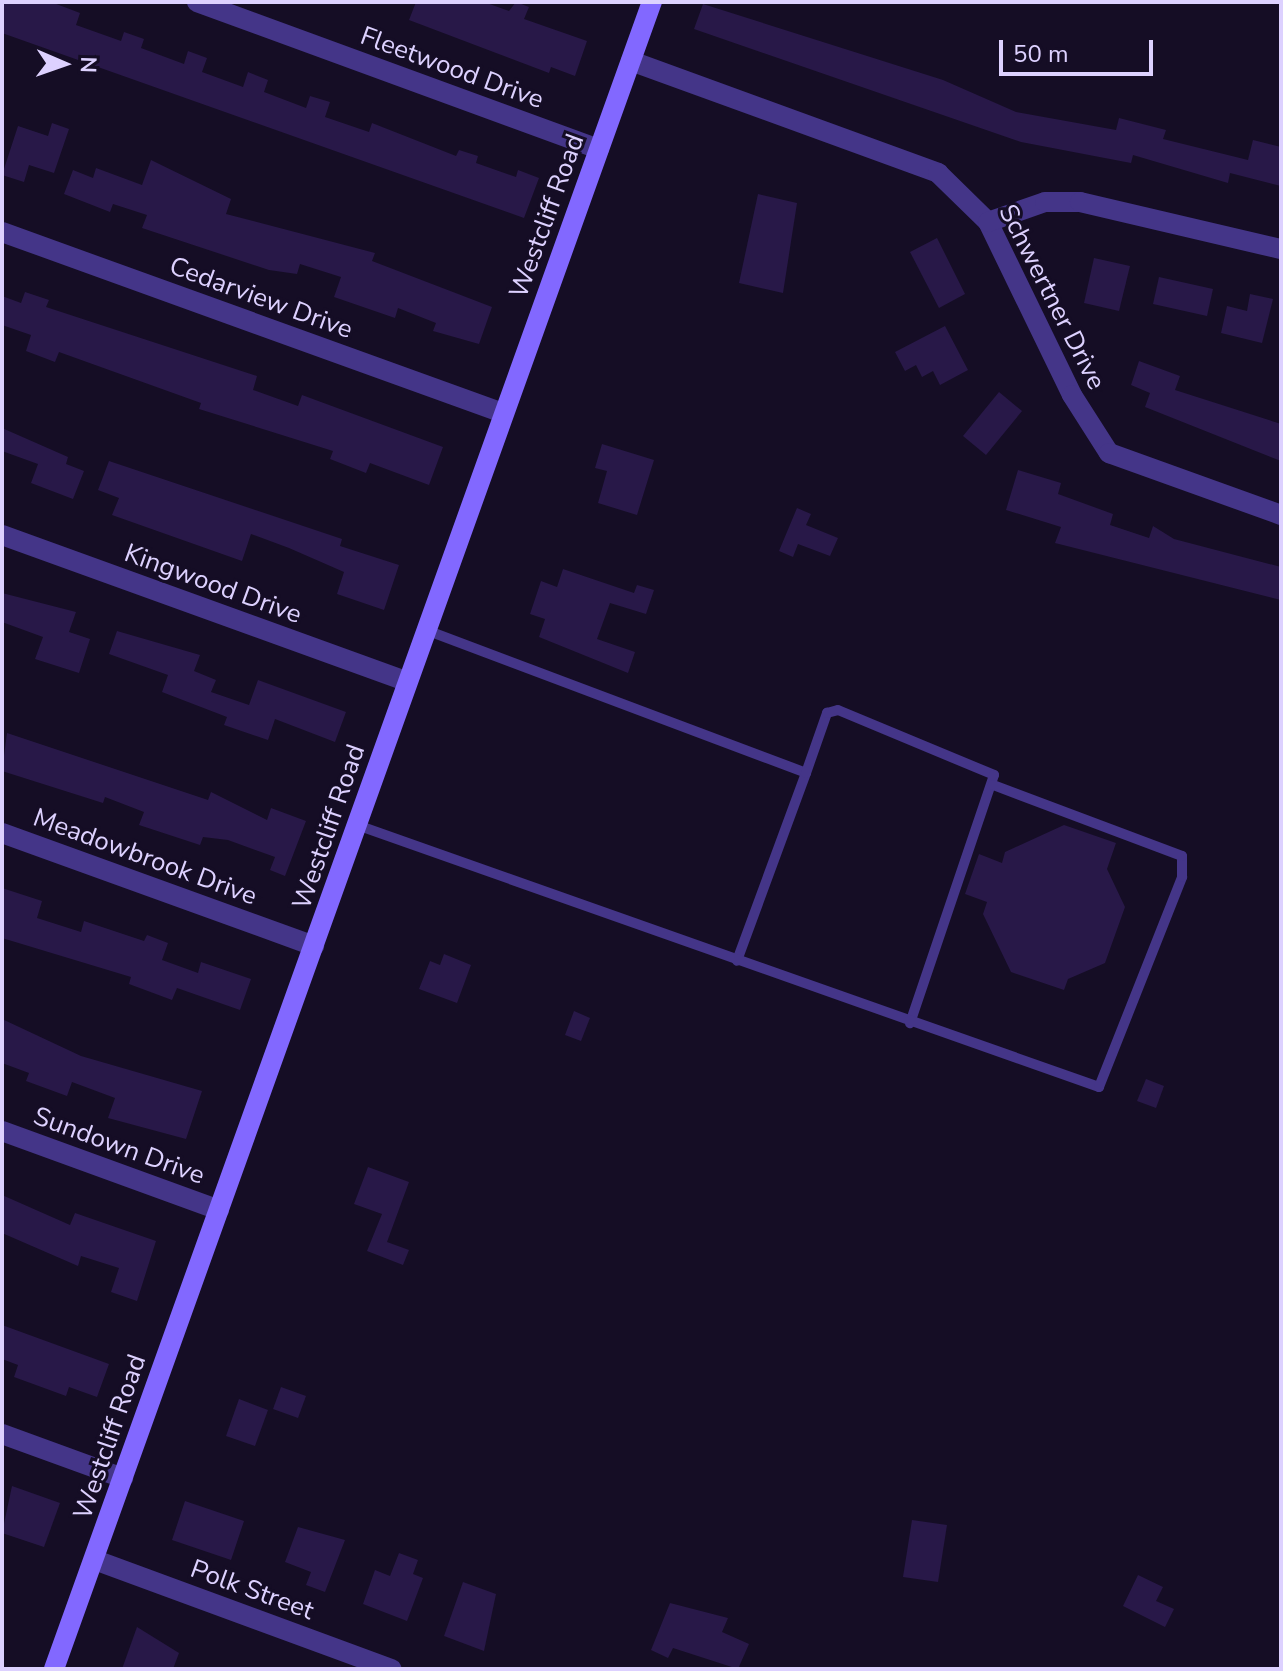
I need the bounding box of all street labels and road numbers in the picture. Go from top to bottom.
street label: Fleetwood Drive [356,20,548,116]
street label: Westcliff Road [503,130,591,302]
street label: Schwertner Drive [992,199,1112,395]
street label: Cedarview Drive [165,250,357,346]
street label: Kingwood Drive [120,537,306,631]
street label: Westcliff Road [286,741,372,913]
street label: Meadowbrook Drive [29,802,261,912]
street label: Sundown Drive [29,1101,209,1191]
street label: Westcliff Road [67,1351,153,1523]
street label: Polk Street [186,1553,318,1627]

